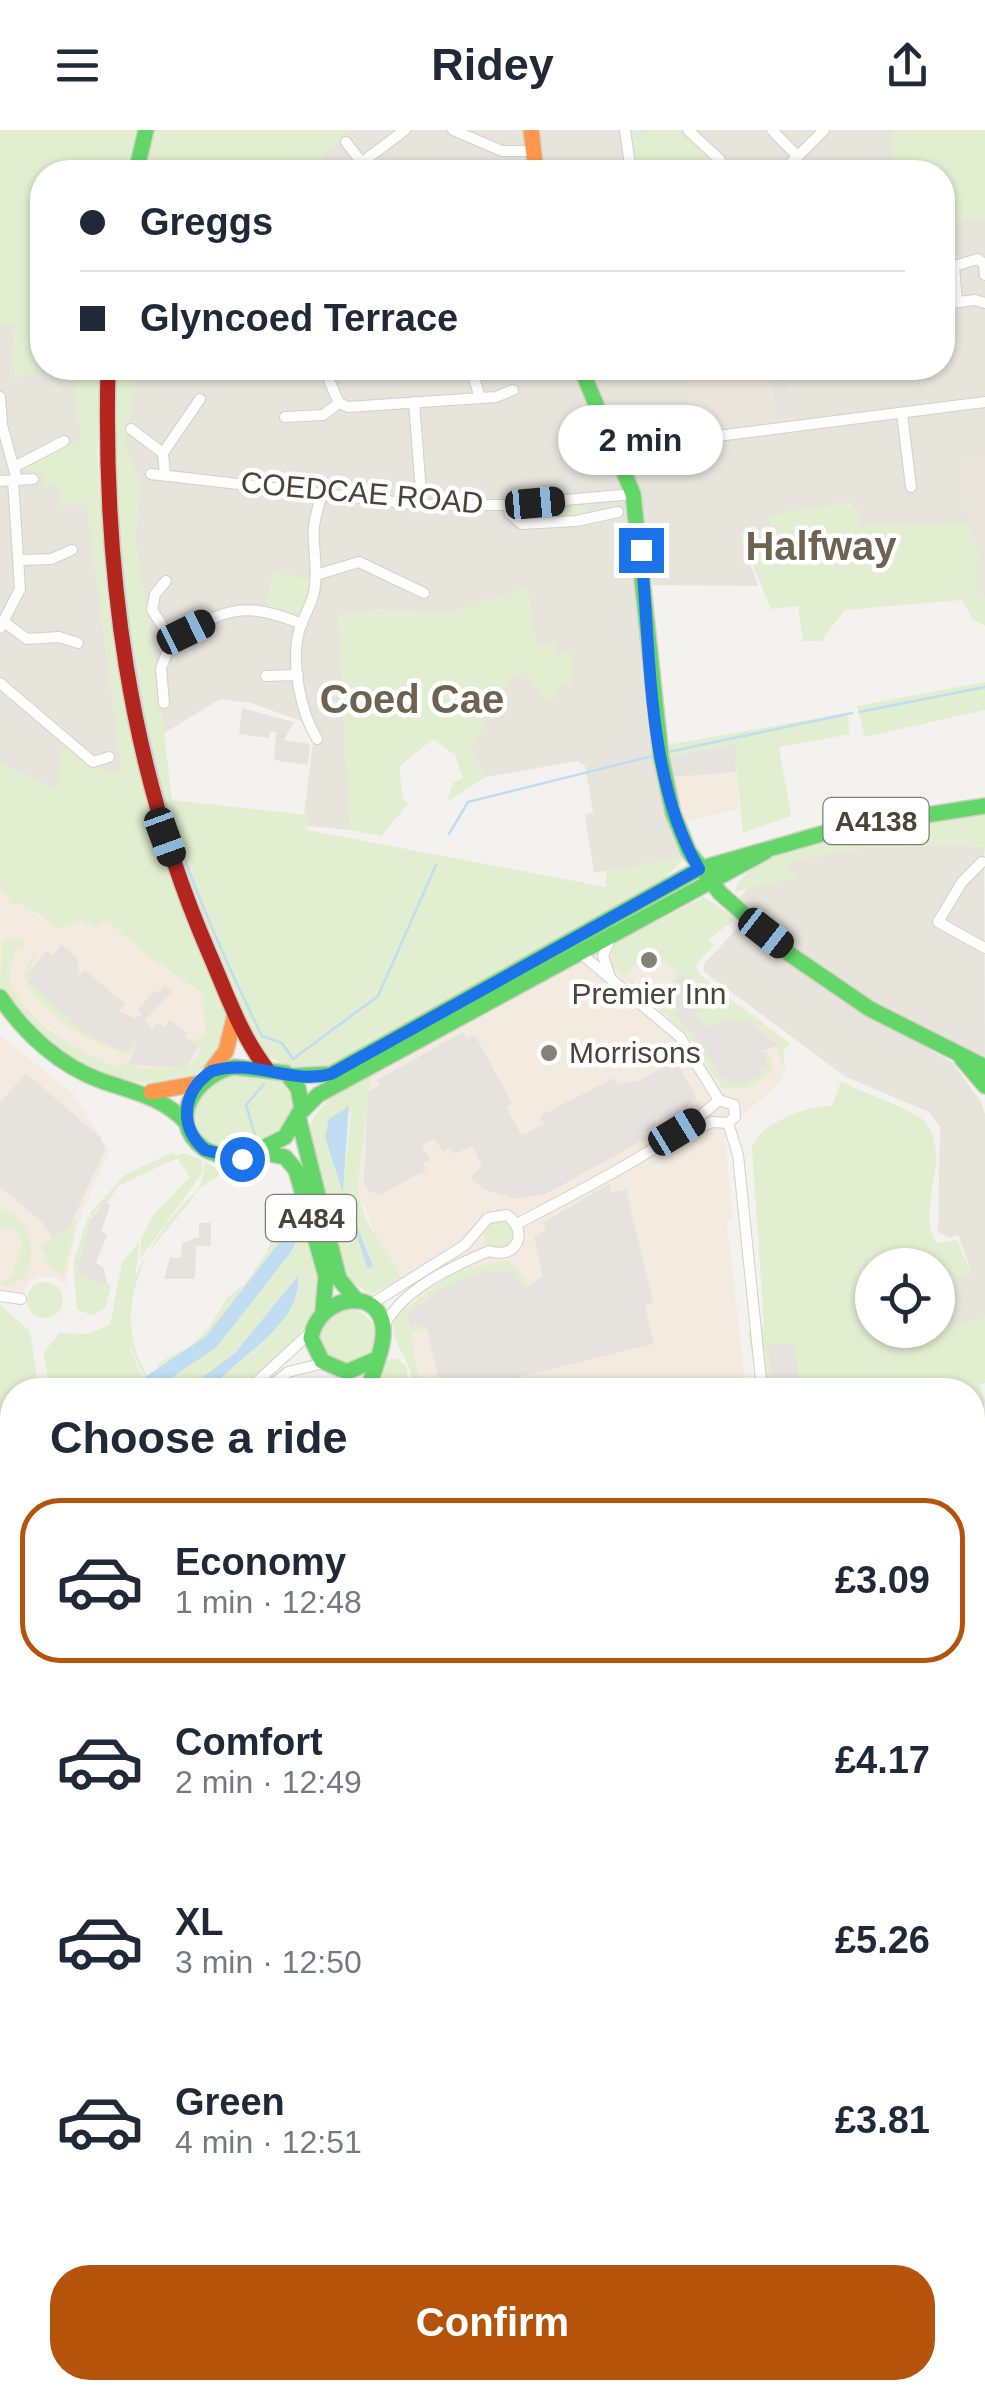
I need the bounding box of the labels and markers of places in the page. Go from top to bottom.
marker: Premier Inn [638,949,660,971]
place label: Premier Inn [571,977,727,1010]
place label: Morrisons [569,1036,701,1069]
marker: Morrisons [538,1042,560,1064]

